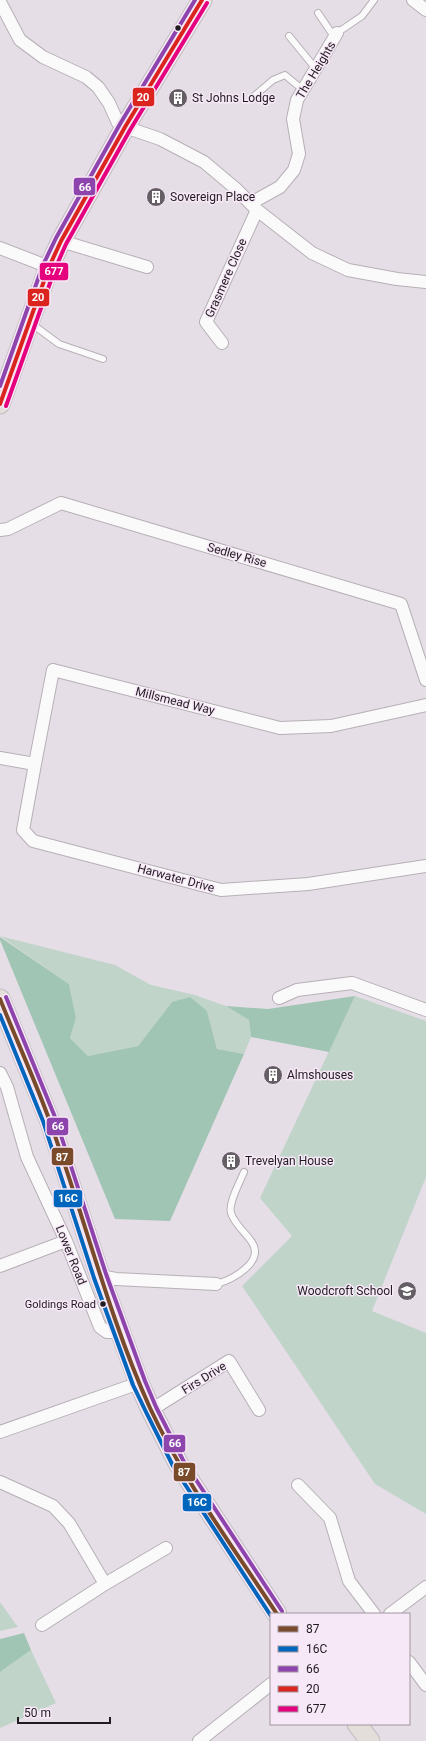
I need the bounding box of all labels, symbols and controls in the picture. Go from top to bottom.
unlabelled marker [173,23,183,33]
street label: The Heights [293,39,339,101]
line badge: 20 [132,87,155,107]
building icon: St Johns Lodge [167,87,189,109]
text: 20 [137,91,149,104]
place label: St Johns Lodge [192,91,275,105]
line badge: 66 [73,177,96,196]
text: 66 [79,181,91,194]
building icon: Sovereign Place [145,186,167,208]
place label: Sovereign Place [170,190,255,204]
street label: Grasmere Close [202,236,250,320]
line badge: 677 [39,262,69,281]
text: 677 [45,265,63,278]
line badge: 20 [27,288,50,307]
text: 20 [32,291,44,304]
street label: Sedley Rise [206,540,268,570]
street label: Millsmead Way [134,684,216,718]
street label: Harwater Drive [136,861,216,895]
building icon: Almshouses [262,1064,284,1086]
place label: Almshouses [287,1068,353,1082]
line badge: 66 [46,1117,69,1136]
text: 66 [52,1120,64,1133]
line badge: 87 [51,1147,74,1166]
building icon: Trevelyan House [220,1150,242,1172]
text: 87 [56,1151,68,1164]
place label: Trevelyan House [245,1154,333,1168]
line badge: 16C [53,1189,83,1208]
text: 16C [58,1192,78,1205]
street label: Lower Road [53,1223,89,1287]
school or university icon: Woodcroft School [396,1280,418,1302]
place label: Woodcroft School [297,1284,393,1298]
place label: Goldings Road [25,1298,96,1311]
marker: Goldings Road [98,1299,108,1309]
street label: Firs Drive [179,1359,229,1397]
line badge: 66 [163,1434,186,1453]
text: 66 [169,1437,181,1450]
line badge: 87 [173,1462,196,1482]
text: 87 [178,1466,190,1479]
line badge: 16C [182,1493,212,1512]
text: 16C [187,1496,207,1509]
legend [270,1613,410,1725]
text: 87 [306,1622,320,1636]
text: 16C [306,1642,327,1656]
text: 66 [306,1662,320,1676]
text: 20 [306,1682,320,1696]
scale bar [18,1699,110,1725]
text: 677 [306,1702,326,1716]
text: 50 m [24,1706,51,1720]

